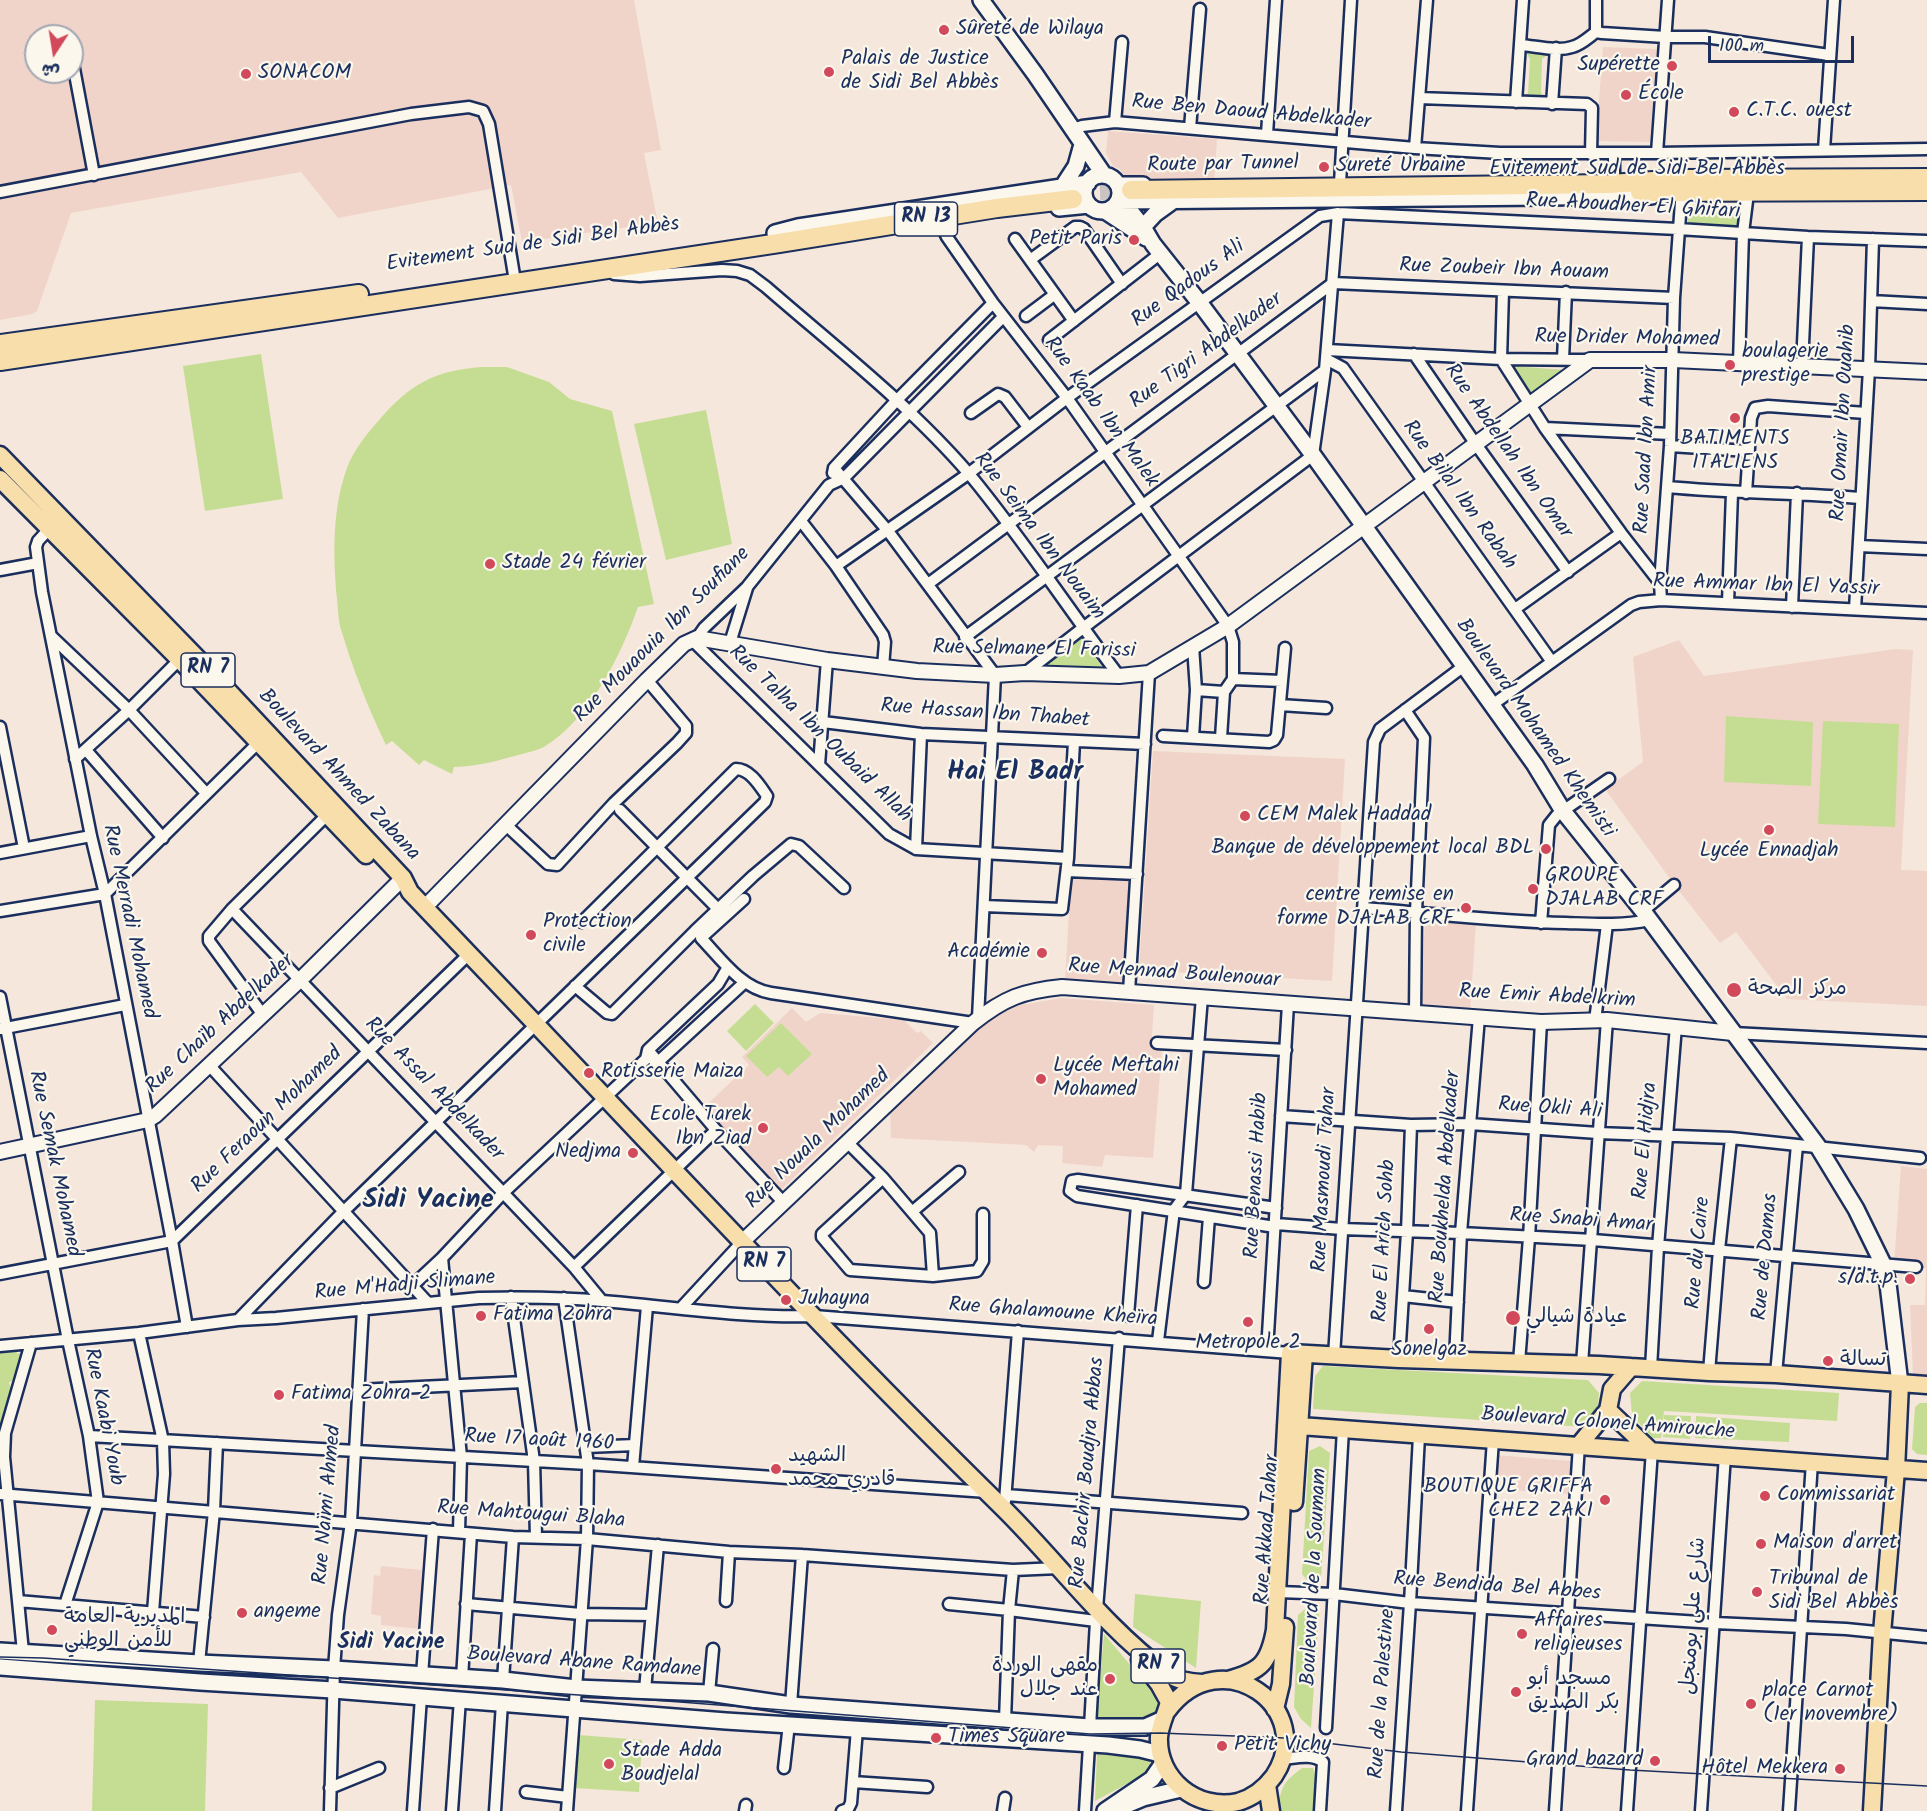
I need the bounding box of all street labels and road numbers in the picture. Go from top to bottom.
street label: Rue Ben Daoud Abdelkader [1130,91,1372,137]
street label: Route par Tunnel [1147,152,1299,180]
street label: Evitement Sud de Sidi Bel Abbès [1489,157,1785,183]
street label: Rue Aboudher El Ghifari [1525,190,1741,226]
road number: RN 13 [894,202,958,236]
street label: Evitement Sud de Sidi Bel Abbès [385,213,681,279]
street label: Rue Qadous Ali [1127,235,1251,335]
street label: Rue Zoubeir Ibn Aouam [1399,255,1609,287]
street label: Rue Tigri Abdelkader [1126,288,1288,416]
street label: Rue Omair Ibn Ouahib [1827,324,1863,522]
street label: Rue Drider Mohamed [1534,326,1720,354]
street label: Rue Kaab Ibn Malek [1037,333,1163,493]
street label: Rue Abdellah Ibn Omar [1437,360,1577,544]
street label: Rue Saad Ibn Amir [1631,365,1665,535]
street label: Rue Bilal Ibn Rabah [1395,416,1521,576]
street label: Rue Seima Ibn Nouaim [967,448,1109,626]
street label: Rue Mouaouia Ibn Soufiane [570,543,756,729]
street label: Rue Ammar Ibn El Yassir [1652,570,1880,604]
street label: Boulevard Mohamed Khemisti [1449,615,1619,843]
street label: Rue Selmane El Farissi [932,637,1136,665]
street label: Rue Talha Ibn Oubaid Allah [722,641,916,829]
road number: RN 7 [181,653,235,687]
street label: Boulevard Ahmed Zabana [252,685,424,867]
street label: Rue Hassan Ibn Thabet [880,695,1090,735]
street label: Rue Merradi Mohamed [95,823,161,1021]
street label: Rue Chaïb Abdelkader [142,950,300,1100]
street label: Rue Mennad Boulenouar [1067,955,1281,995]
street label: Rue Emir Abdelkrim [1458,981,1636,1015]
street label: Rue Assal Abdelkader [358,1013,508,1167]
street label: Rue Feraoun Mohamed [187,1042,349,1200]
street label: Rue Nouala Mohamed [741,1065,897,1215]
street label: Rue Semak Mohamed [21,1069,85,1259]
street label: Rue Boukhelda Abdelkader [1426,1070,1468,1304]
street label: Rue El Hidjra [1629,1081,1665,1201]
street label: Rue Masmoudi Tahar [1309,1087,1343,1273]
street label: Rue Benassi Habib [1241,1092,1275,1260]
street label: Rue Okli Ali [1497,1094,1603,1126]
street label: Rue El Arich Sohb [1369,1159,1403,1323]
street label: Rue de Damas [1749,1192,1785,1322]
street label: Rue du Caire [1683,1196,1717,1310]
street label: Rue Snabi Amar [1509,1204,1653,1240]
road number: RN 7 [737,1247,791,1281]
street label: Rue M'Hadji Slimane [313,1267,497,1307]
street label: Rue Ghalamoune Kheïra [948,1294,1158,1334]
street label: Rue Kaabi Youb [76,1346,128,1488]
street label: Rue Bachir Boudjra Abbas [1066,1356,1112,1590]
street label: Boulevard Colonel Amirouche [1480,1404,1736,1446]
street label: Rue Naïmi Ahmed [309,1424,349,1586]
street label: Rue 17 août 1960 [463,1425,615,1459]
street label: Rue Akkad Tahar [1251,1454,1287,1606]
street label: Boulevard de la Soumam [1298,1468,1334,1686]
street label: Rue Mahtougui Blaha [436,1497,626,1535]
street label: شارع علي بومنجل [1677,1536,1713,1696]
street label: Rue Bendida Bel Abbes [1392,1568,1602,1608]
street label: Rue de la Palestine [1365,1608,1403,1780]
street label: Boulevard Abane Ramdane [466,1643,702,1685]
road number: RN 7 [1131,1649,1185,1683]

